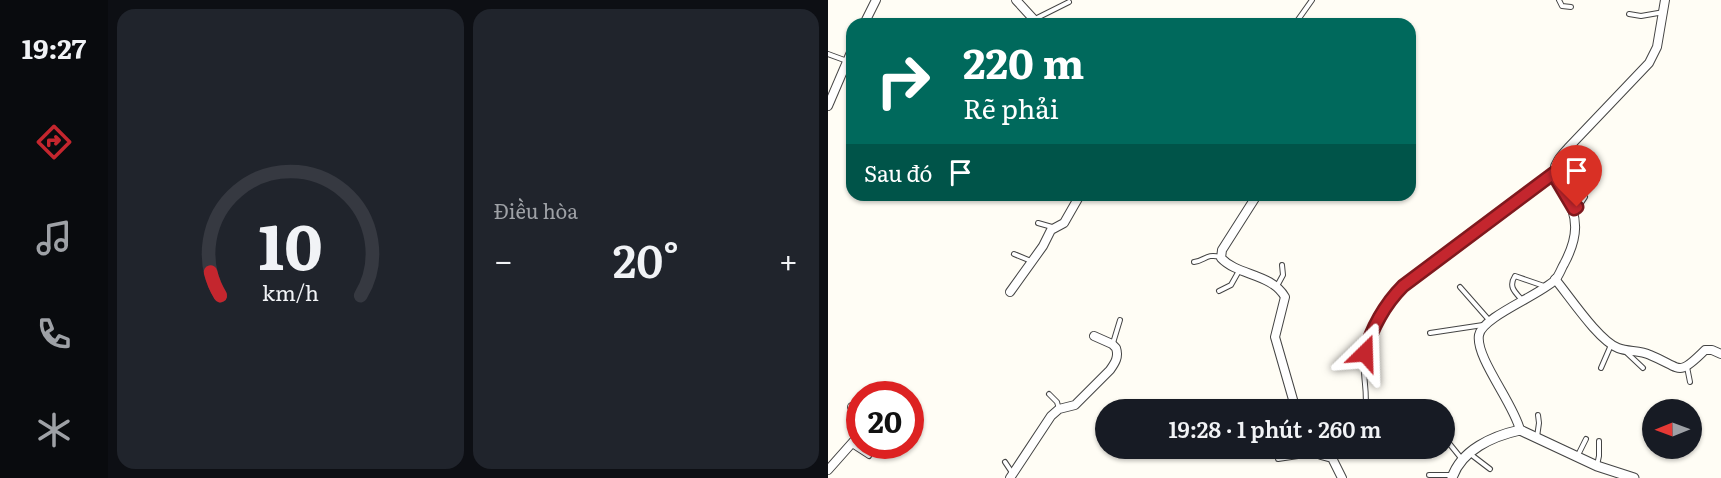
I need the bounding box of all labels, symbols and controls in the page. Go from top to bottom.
text: 19:27 [22,27,86,67]
text: 220 m [963,30,1084,92]
icon: right [864,42,942,120]
text: Rẽ phải [963,87,1059,127]
icon: directions [33,121,75,163]
pin [1551,145,1602,207]
icon: arrive [1560,154,1593,187]
text: Sau đó [864,156,932,189]
icon: arrive [944,156,977,189]
text: Điều hòa [494,195,578,225]
text: 10 [258,197,322,289]
icon: music [33,217,75,259]
text: 20° [613,225,679,292]
text: − [494,234,513,283]
text: + [779,234,798,283]
text: km/h [262,276,319,308]
icon: phone [33,313,75,355]
position arrow [1333,321,1397,385]
speed limit sign: 20 [846,381,924,459]
north arrow [1642,399,1702,459]
map controls [1642,399,1702,459]
icon: climate [33,409,75,451]
text: 19:28 · 1 phút · 260 m [1169,412,1381,445]

